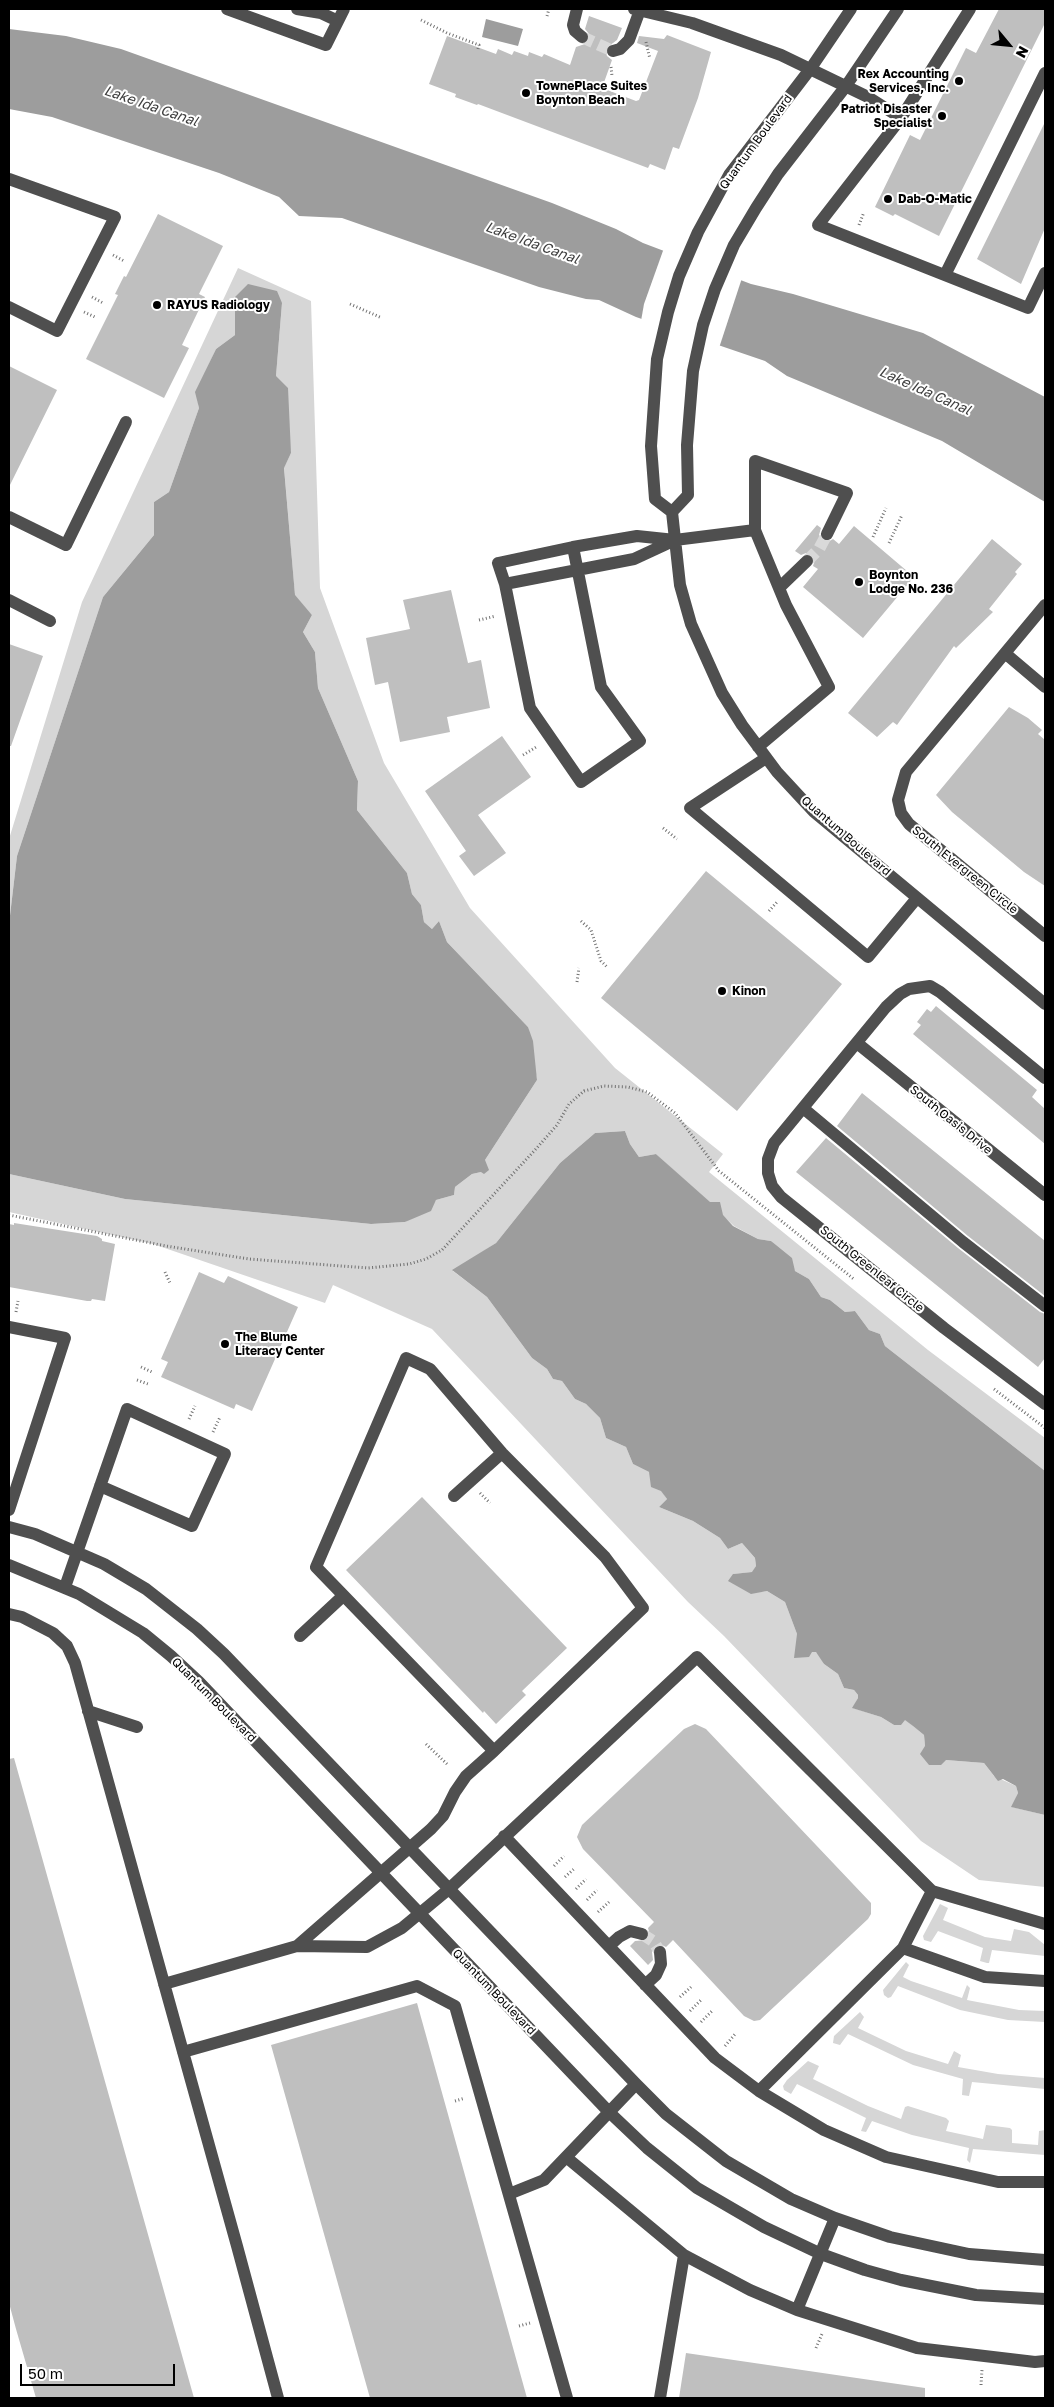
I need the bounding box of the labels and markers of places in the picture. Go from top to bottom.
place label: Rex Accounting Services, Inc. [858,67,949,95]
marker: Rex Accounting Services, Inc. [953,75,965,87]
place label: TownePlace Suites Boynton Beach [536,79,647,107]
marker: TownePlace Suites Boynton Beach [520,87,532,99]
place label: Patriot Disaster Specialist [841,102,932,130]
marker: Patriot Disaster Specialist [936,110,948,122]
place label: Dab-O-Matic [898,192,972,206]
marker: Dab-O-Matic [882,193,894,205]
place label: RAYUS Radiology [167,298,270,312]
marker: RAYUS Radiology [151,299,163,311]
place label: Boynton Lodge No. 236 [869,568,953,596]
marker: Boynton Lodge No. 236 [853,576,865,588]
place label: Kinon [732,984,766,998]
marker: Kinon [716,985,728,997]
place label: The Blume Literacy Center [235,1330,325,1358]
marker: The Blume Literacy Center [219,1338,231,1350]

